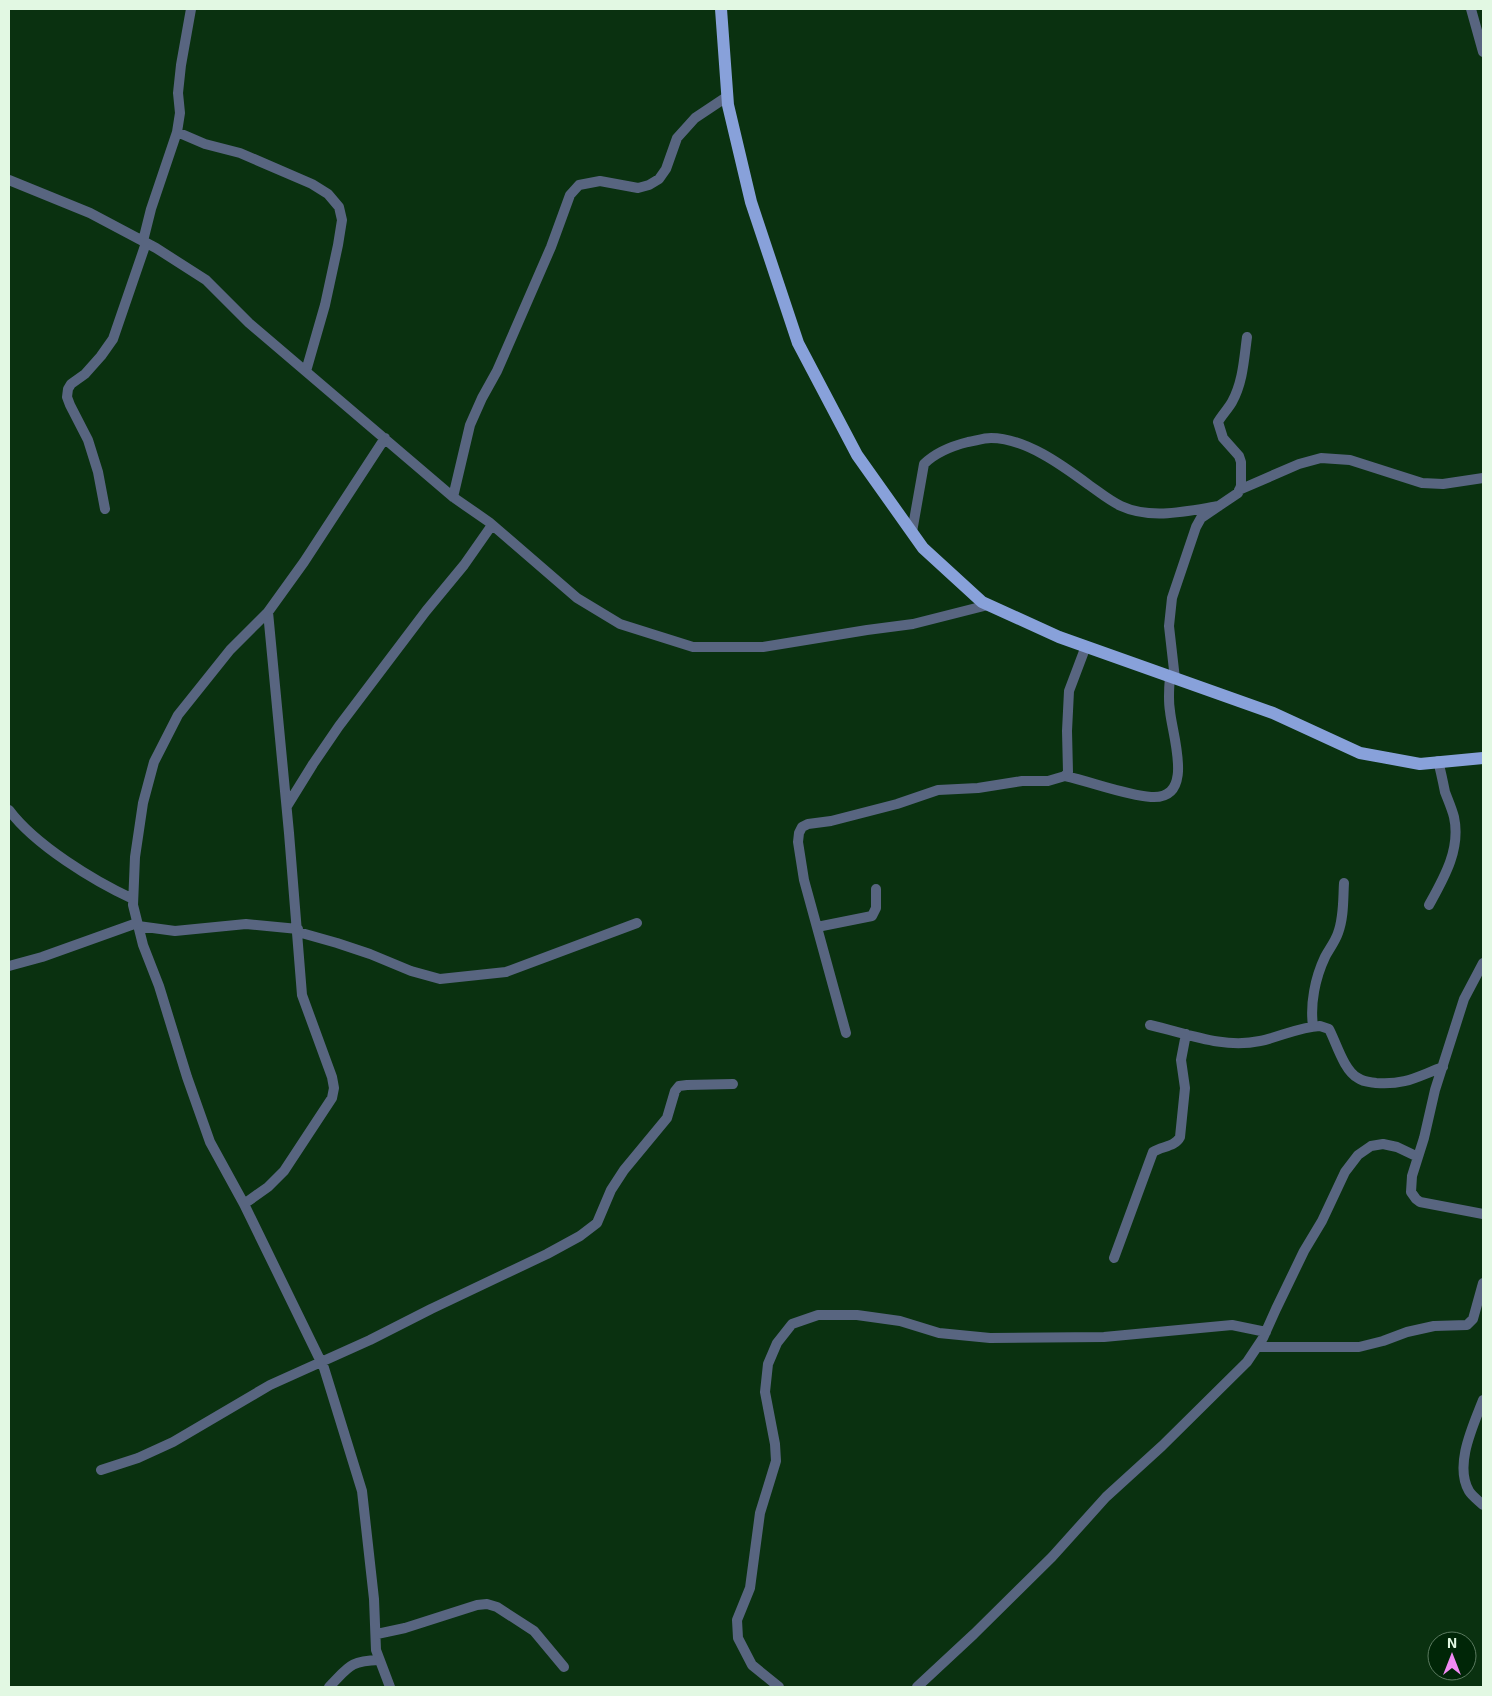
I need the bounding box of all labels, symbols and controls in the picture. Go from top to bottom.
north arrow [1427,1631,1477,1681]
text: N [1447,1634,1457,1651]

